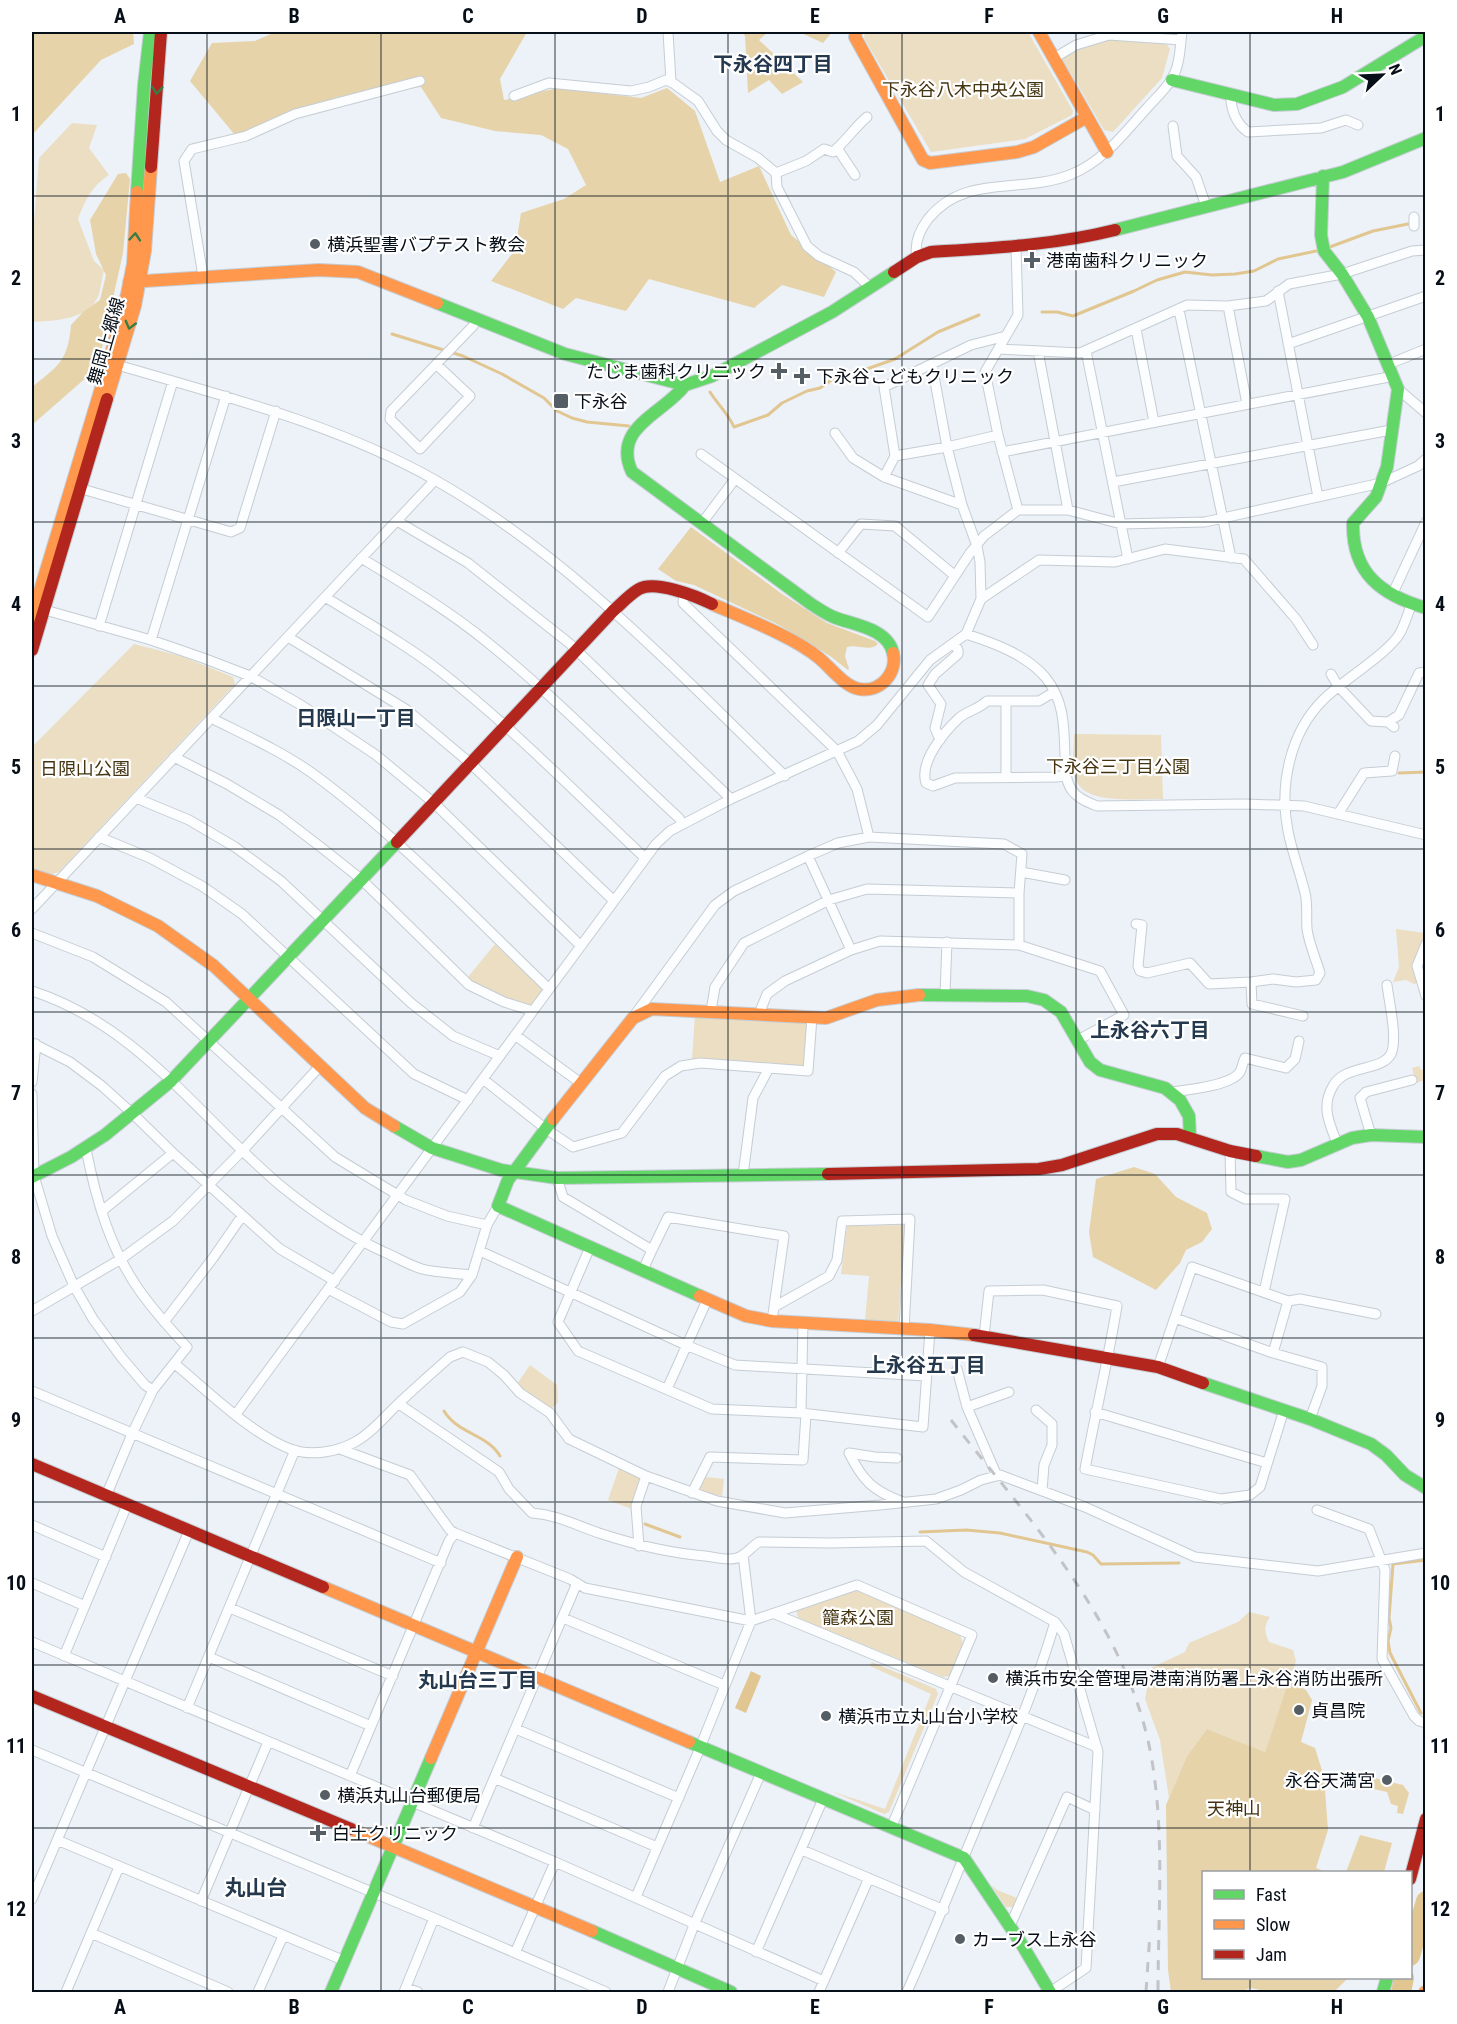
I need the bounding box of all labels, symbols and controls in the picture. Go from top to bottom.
text: A [114,4,126,28]
text: B [288,4,300,28]
text: C [462,4,474,28]
text: D [636,4,648,28]
text: E [810,4,820,28]
text: F [984,4,994,28]
text: G [1157,4,1169,28]
text: H [1331,4,1343,28]
north arrow [1352,45,1412,105]
district label: 下永谷四丁目 [713,52,833,76]
text: N [1385,61,1406,78]
park label: 下永谷八木中央公園 [882,79,1044,100]
one-way arrow [151,85,164,94]
text: 1 [11,102,21,126]
text: 1 [1435,102,1445,126]
one-way arrow [128,232,141,242]
place label: 横浜聖書バプテスト教会 [327,234,525,255]
marker: 横浜聖書バプテスト教会 [308,237,322,251]
place label: 港南歯科クリニック [1046,250,1208,271]
marker: 港南歯科クリニック [1023,251,1041,269]
text: 2 [11,266,21,290]
text: 2 [1435,266,1445,290]
street label: 舞岡上郷線 [84,295,128,387]
one-way arrow [125,319,137,330]
place label: たじま歯科クリニック [586,361,766,382]
marker: たじま歯科クリニック [770,362,788,380]
place label: 下永谷こどもクリニック [816,366,1014,387]
marker: 下永谷こどもクリニック [793,367,811,385]
place label: 下永谷 [574,391,628,412]
marker: 下永谷 [552,392,570,410]
text: 3 [11,429,21,453]
text: 3 [1435,429,1445,453]
text: 4 [11,592,21,616]
text: 4 [1435,592,1445,616]
district label: 日限山一丁目 [296,706,416,730]
text: 5 [11,755,21,779]
text: 5 [1435,755,1445,779]
park label: 下永谷三丁目公園 [1046,756,1190,777]
park label: 日限山公園 [40,758,130,779]
text: 6 [11,918,21,942]
text: 6 [1435,918,1445,942]
district label: 上永谷六丁目 [1090,1018,1210,1042]
text: 7 [11,1081,21,1105]
text: 7 [1435,1081,1445,1105]
text: 8 [11,1245,21,1269]
text: 8 [1435,1245,1445,1269]
district label: 上永谷五丁目 [866,1353,986,1377]
text: 9 [11,1408,21,1432]
text: 9 [1435,1408,1445,1432]
text: 10 [6,1571,26,1595]
text: 10 [1430,1571,1450,1595]
park label: 籠森公園 [822,1607,894,1628]
district label: 丸山台三丁目 [418,1668,538,1692]
place label: 横浜市安全管理局港南消防署上永谷消防出張所 [1005,1668,1383,1689]
marker: 横浜市安全管理局港南消防署上永谷消防出張所 [986,1671,1000,1685]
place label: 貞昌院 [1311,1700,1365,1721]
marker: 貞昌院 [1292,1703,1306,1717]
place label: 横浜市立丸山台小学校 [838,1706,1018,1727]
marker: 横浜市立丸山台小学校 [819,1709,833,1723]
text: 11 [6,1734,26,1758]
text: 11 [1430,1734,1450,1758]
place label: 永谷天満宮 [1285,1770,1375,1791]
marker: 永谷天満宮 [1380,1773,1394,1787]
place label: 横浜丸山台郵便局 [337,1785,481,1806]
marker: 横浜丸山台郵便局 [318,1788,332,1802]
park label: 天神山 [1207,1798,1261,1819]
place label: 白土クリニック [332,1823,458,1844]
marker: 白土クリニック [309,1824,327,1842]
legend [1202,1871,1412,1979]
district label: 丸山台 [225,1876,288,1900]
text: Fast [1256,1884,1287,1905]
text: 12 [6,1897,26,1921]
text: 12 [1430,1897,1450,1921]
text: Slow [1256,1914,1291,1935]
place label: カーブス上永谷 [972,1929,1097,1950]
marker: カーブス上永谷 [953,1932,967,1946]
text: Jam [1256,1944,1287,1965]
text: A [114,1995,126,2019]
text: B [288,1995,300,2019]
text: C [462,1995,474,2019]
text: D [636,1995,648,2019]
text: E [810,1995,820,2019]
text: F [984,1995,994,2019]
text: G [1157,1995,1169,2019]
text: H [1331,1995,1343,2019]

